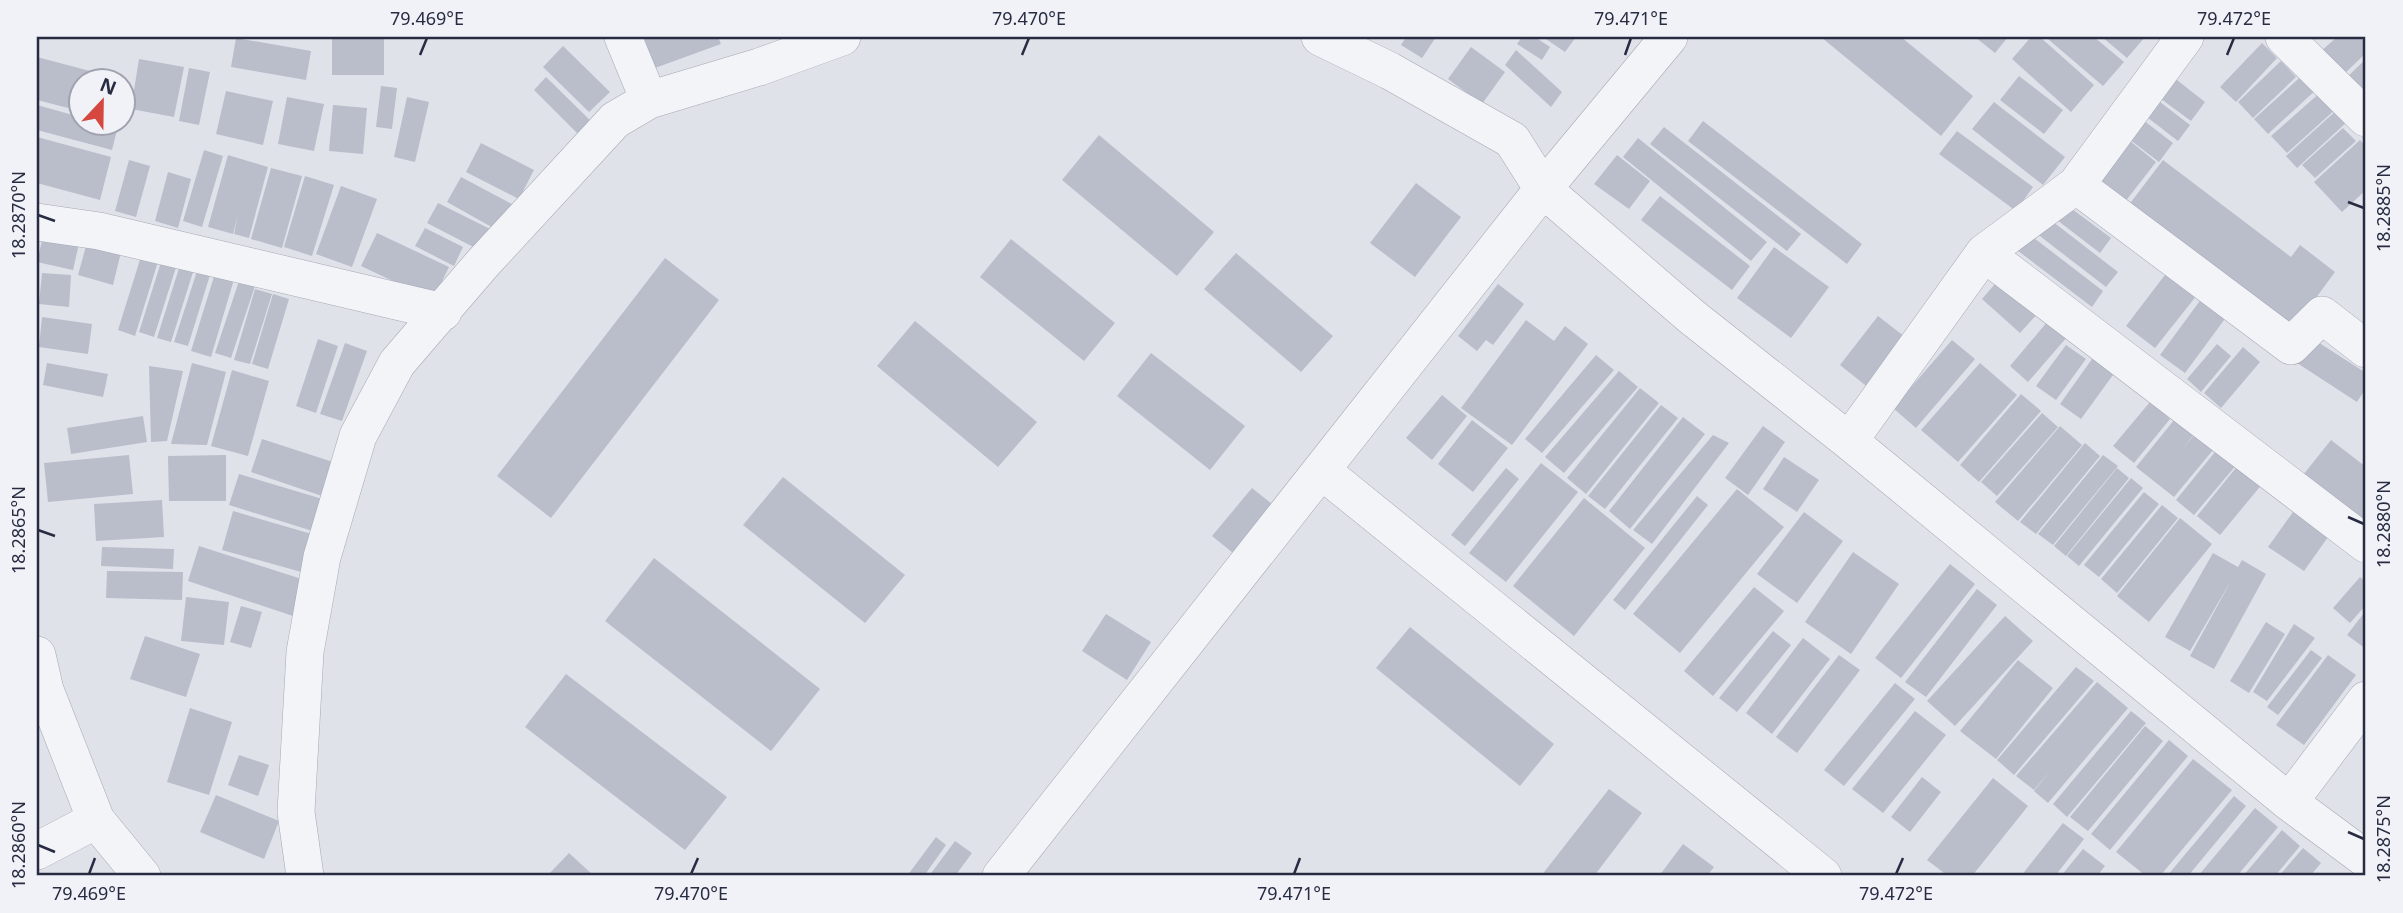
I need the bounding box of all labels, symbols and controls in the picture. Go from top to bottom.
text: 79.469°E [390,6,464,30]
text: 79.470°E [992,6,1066,30]
text: 79.471°E [1594,6,1668,30]
text: 79.472°E [2197,6,2271,30]
north arrow [66,66,136,136]
text: N [96,71,120,101]
text: 18.2885°N [2371,164,2395,252]
text: 18.2870°N [6,171,30,259]
text: 18.2880°N [2371,480,2395,568]
text: 18.2865°N [6,486,30,574]
text: 18.2875°N [2371,795,2395,883]
text: 18.2860°N [6,801,30,889]
text: 79.469°E [52,881,126,905]
text: 79.470°E [654,881,728,905]
text: 79.471°E [1257,881,1331,905]
text: 79.472°E [1859,881,1933,905]

